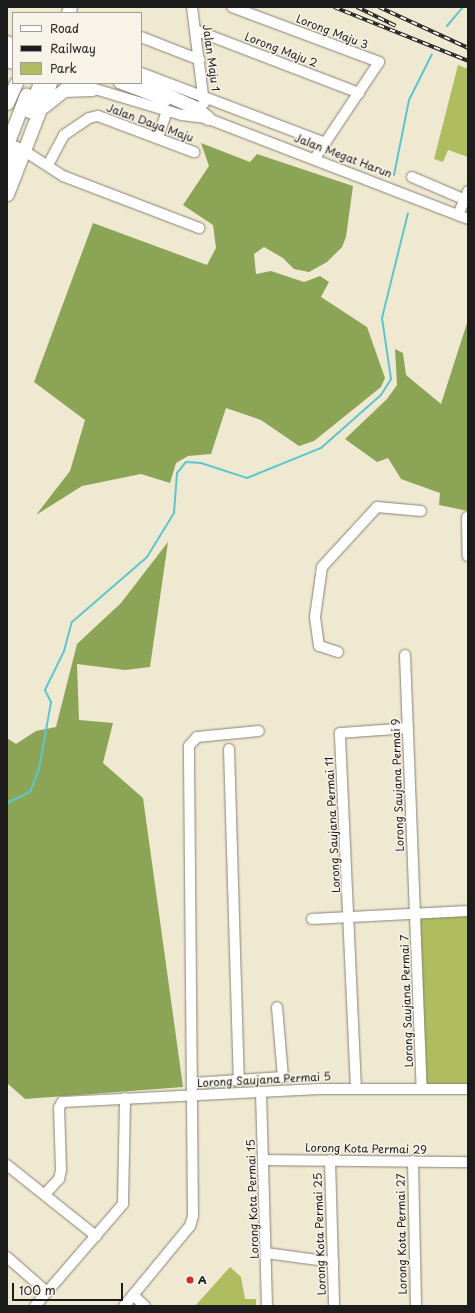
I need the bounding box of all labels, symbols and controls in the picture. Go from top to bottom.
legend [12,12,142,84]
street label: Lorong Maju 3 [294,12,370,52]
text: Road [50,19,79,37]
street label: Jalan Maju 1 [200,23,222,93]
street label: Lorong Maju 2 [243,30,319,70]
text: Railway [50,39,96,57]
text: Park [50,59,77,77]
street label: Jalan Daya Maju [105,101,195,145]
street label: Jalan Megat Harun [292,131,394,181]
street label: Lorong Saujana Permai 9 [389,718,407,852]
street label: Lorong Saujana Permai 11 [323,757,343,893]
street label: Lorong Saujana Permai 7 [398,934,416,1068]
street label: Lorong Saujana Permai 5 [197,1070,331,1090]
street label: Lorong Kota Permai 15 [244,1139,262,1259]
street label: Lorong Kota Permai 29 [305,1141,427,1157]
street label: Lorong Kota Permai 25 [311,1173,329,1295]
street label: Lorong Kota Permai 27 [394,1173,410,1295]
place label: A [198,1273,207,1287]
scale bar [14,1275,125,1301]
marker: A [185,1275,195,1285]
text: 100 m [19,1281,56,1299]

